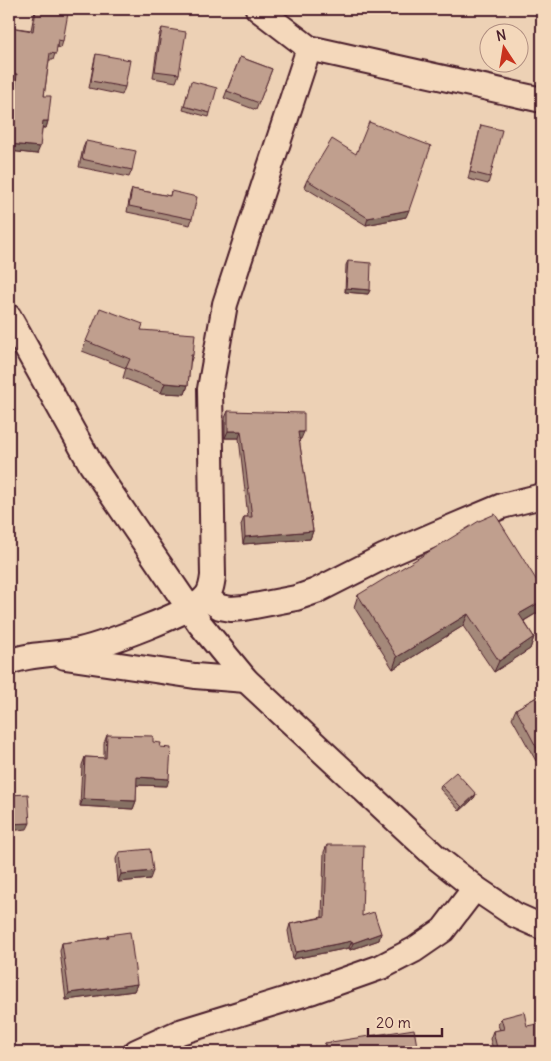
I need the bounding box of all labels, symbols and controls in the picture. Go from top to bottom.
north arrow [478,22,528,72]
text: N [495,25,508,45]
scale bar [368,1006,442,1038]
text: 20 m [376,1013,411,1032]

